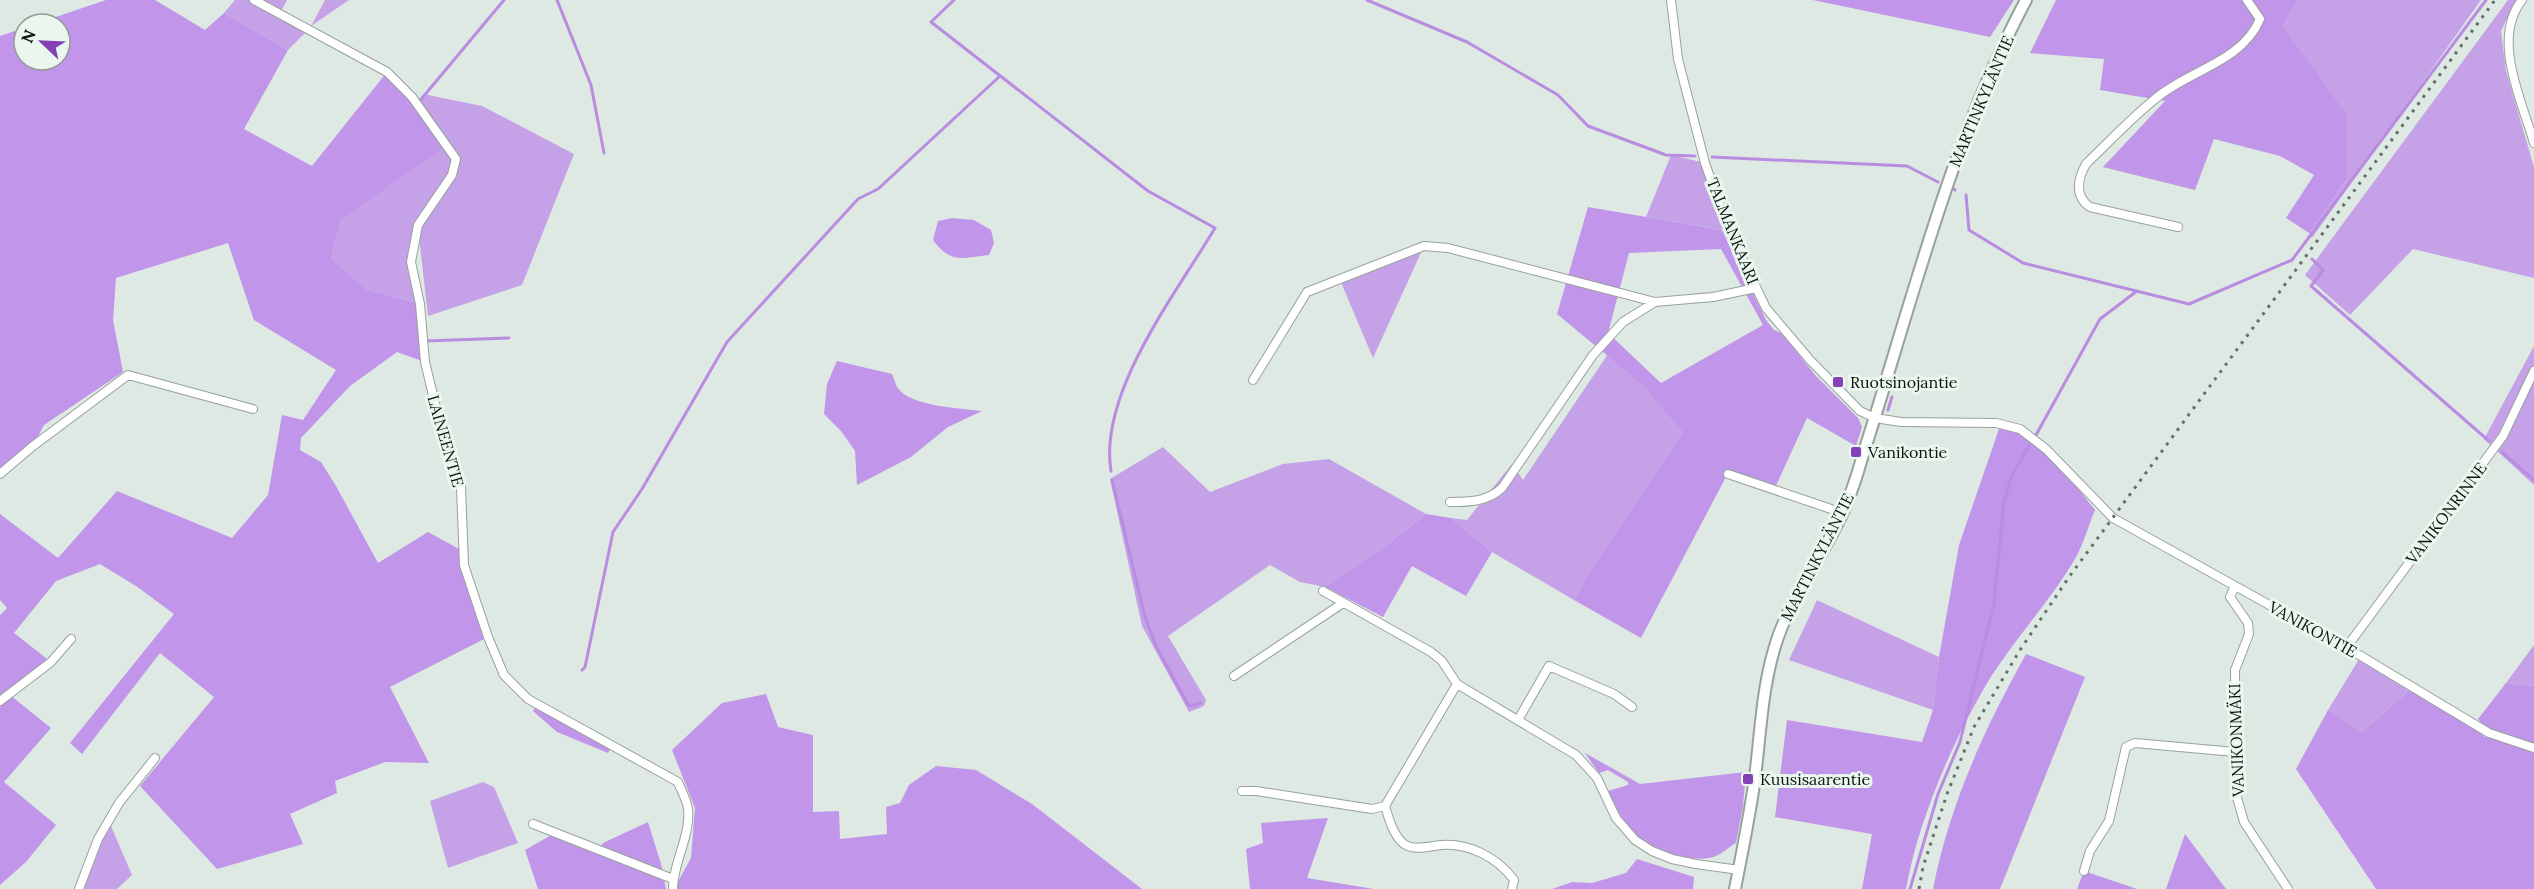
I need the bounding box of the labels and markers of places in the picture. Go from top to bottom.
place label: Ruotsinojantie [1850,372,1958,392]
marker: Ruotsinojantie [1831,375,1845,389]
place label: Vanikontie [1867,442,1948,462]
marker: Vanikontie [1849,445,1863,459]
place label: Kuusisaarentie [1760,769,1870,789]
marker: Kuusisaarentie [1741,772,1755,786]

